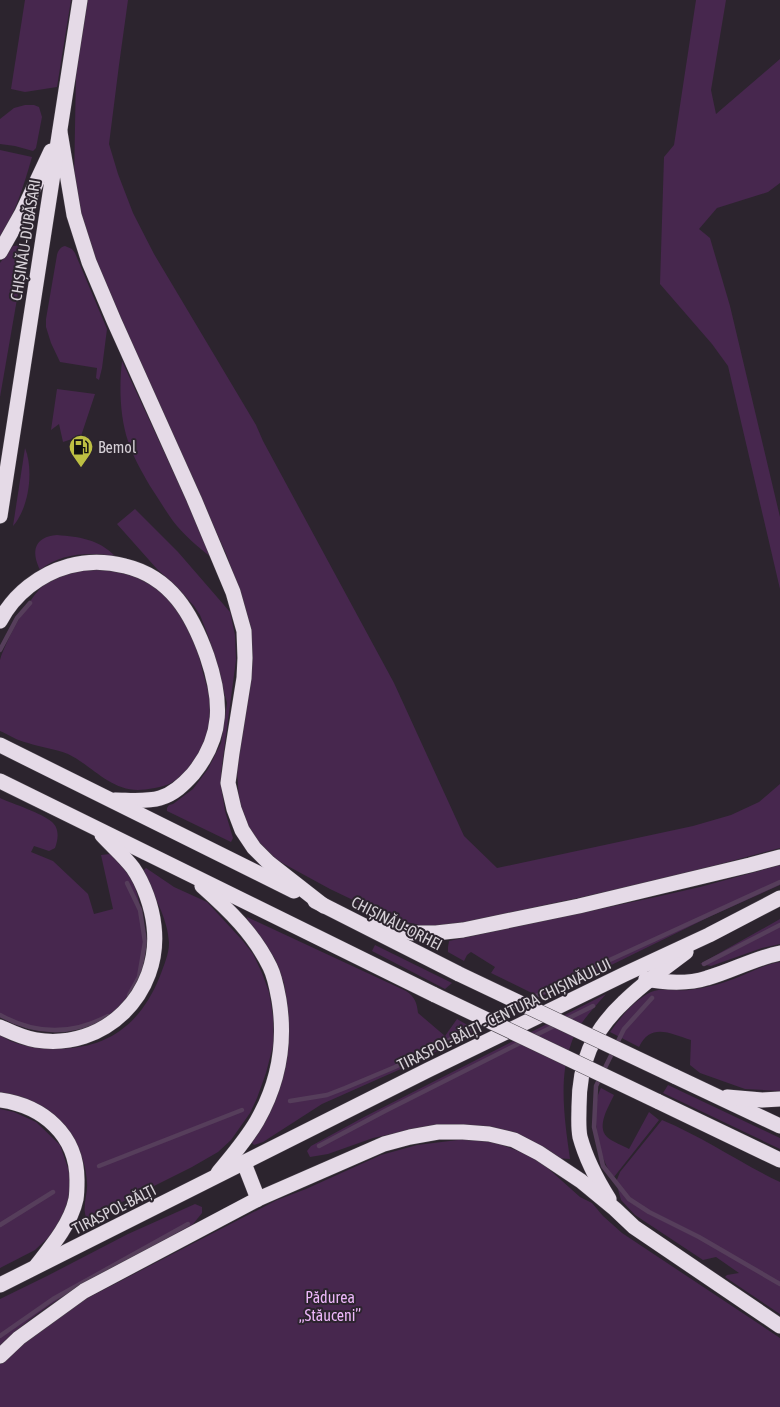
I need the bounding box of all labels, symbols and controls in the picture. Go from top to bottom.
street label: CHIȘINĂU-DUBĂSARI [7,178,44,302]
fuel station icon: Bemol [68,434,94,468]
place label: Bemol [98,438,137,456]
street label: CHIȘINĂU-ORHEI [348,892,445,955]
street label: TIRASPOL-BĂLȚI - CENTURA CHIȘINĂULUI [394,954,614,1075]
street label: TIRASPOL-BĂLȚI [69,1180,159,1239]
park label: Pădurea „Stăuceni” [299,1288,361,1324]

